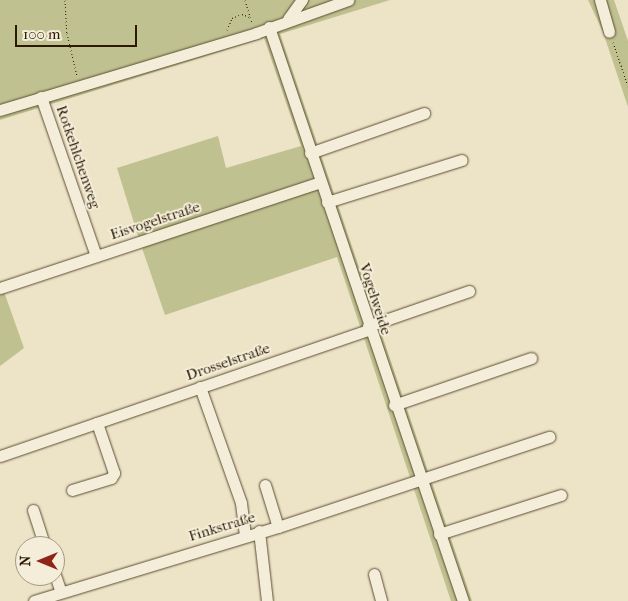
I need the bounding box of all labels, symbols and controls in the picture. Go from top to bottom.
scale bar [18,15,140,47]
text: 100 m [23,25,61,43]
street label: Rotkehlchenweg [52,103,104,211]
street label: Eisvogelstraße [108,198,202,244]
street label: Vogelweide [355,261,395,337]
street label: Drosselstraße [184,339,272,385]
street label: Finkstraße [187,508,257,546]
north arrow [15,536,65,586]
text: N [17,556,34,566]

